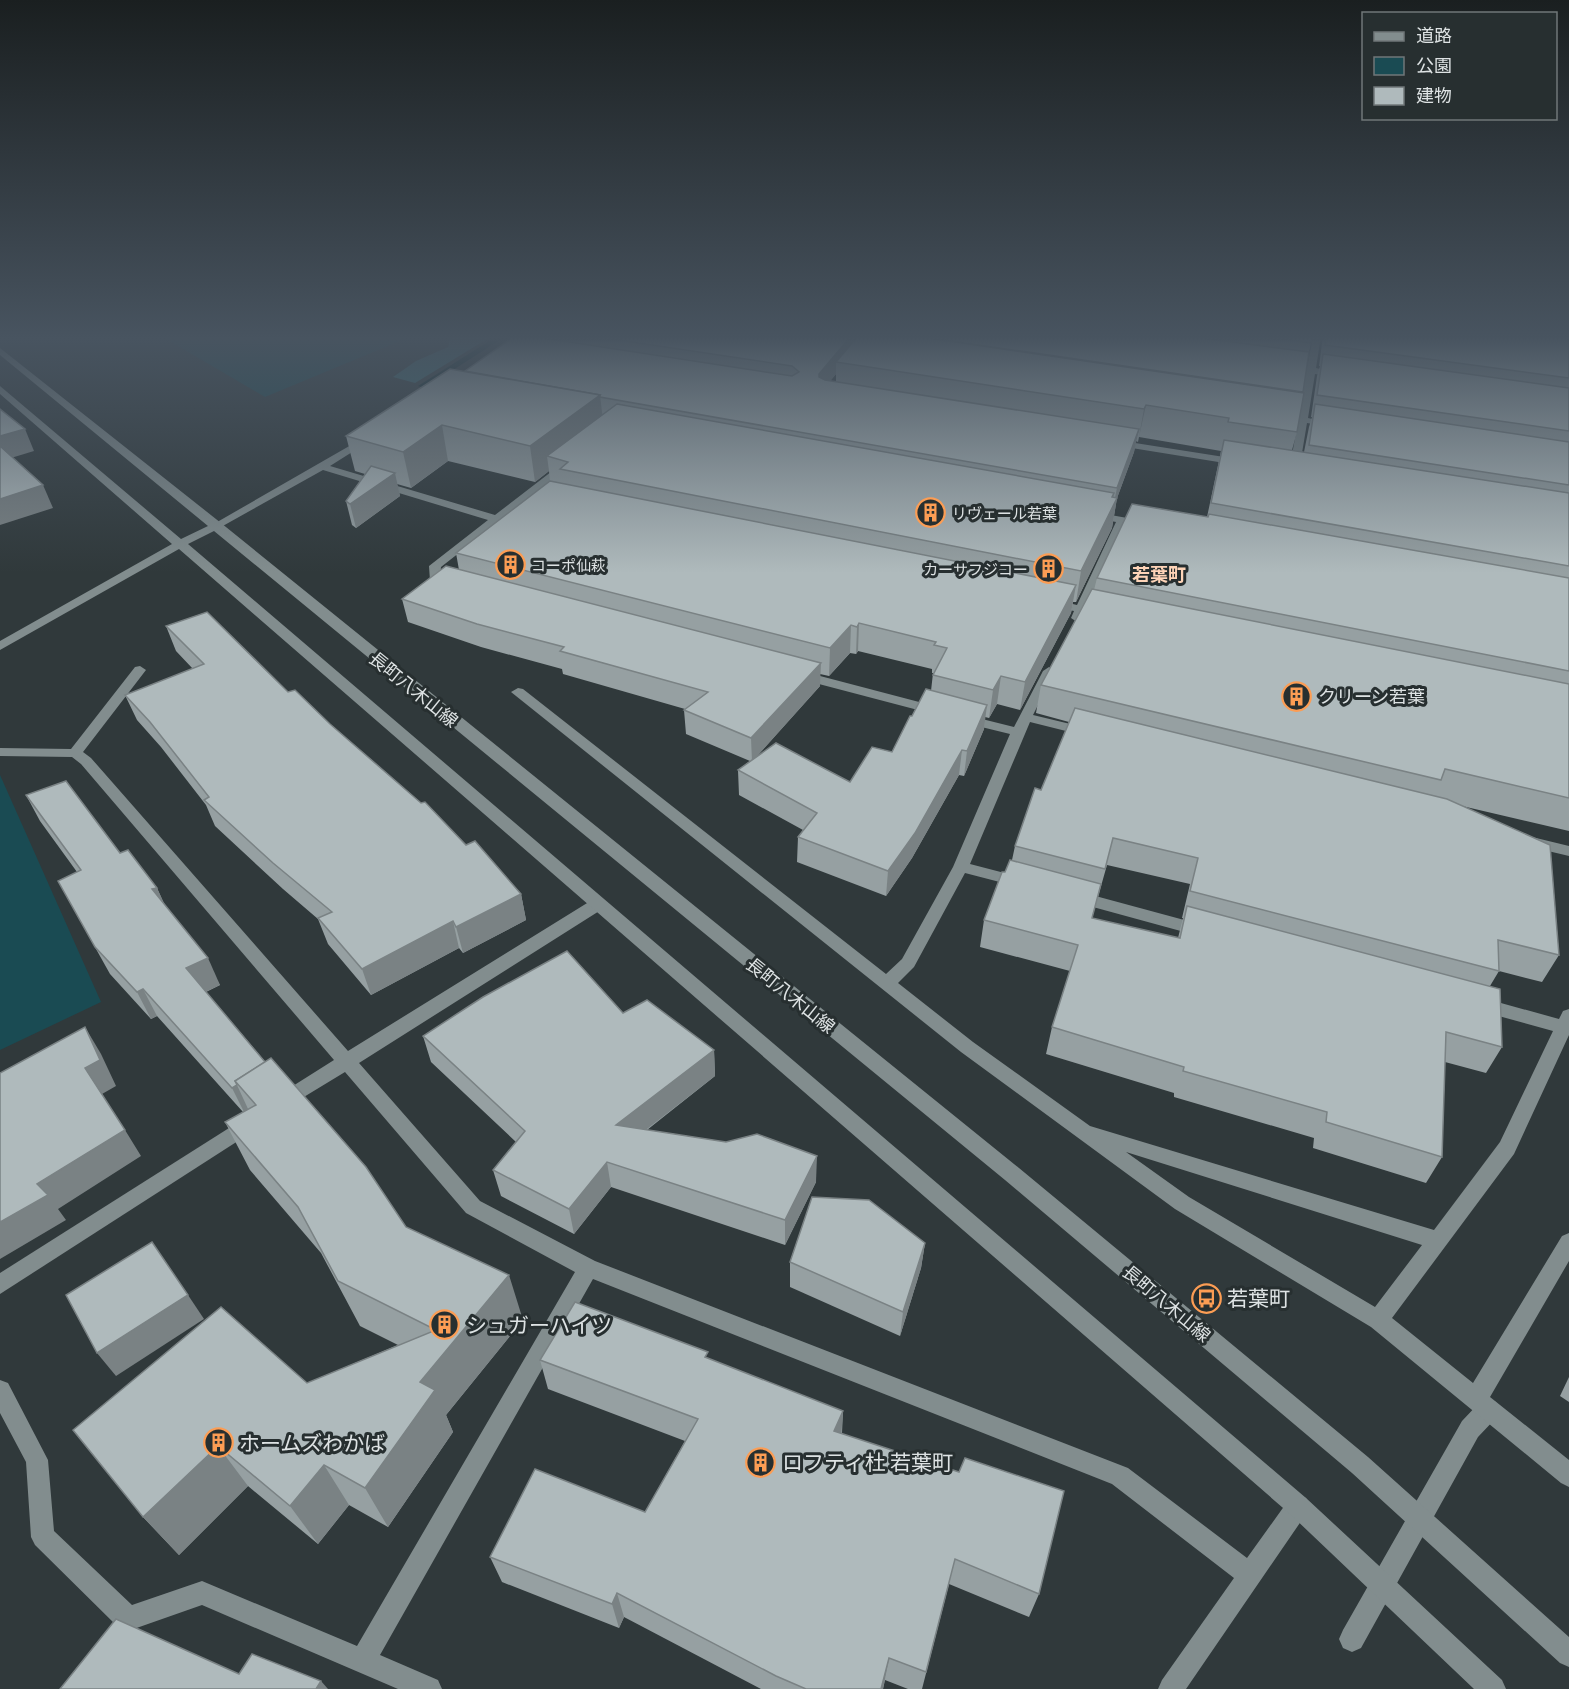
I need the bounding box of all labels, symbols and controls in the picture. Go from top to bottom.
legend [1362,12,1557,120]
text: 道路 [1416,23,1452,47]
text: 公園 [1416,53,1452,77]
text: 建物 [1416,83,1452,107]
building icon: リヴェール若葉 [915,497,947,529]
place label: リヴェール若葉 [952,503,1057,524]
building icon: コーポ仙萩 [494,549,526,581]
building icon: カーサフジコー [1033,553,1065,585]
place label: コーポ仙萩 [531,555,606,576]
place label: カーサフジコー [923,559,1028,580]
district label: 若葉町 [1132,562,1186,586]
street label: 長町八木山線 [364,646,464,732]
building icon: クリーン若葉 [1281,680,1313,712]
place label: クリーン若葉 [1318,684,1425,708]
street label: 長町八木山線 [741,952,841,1038]
street label: 長町八木山線 [1118,1259,1216,1347]
bus stop icon: 若葉町 [1190,1282,1222,1314]
place label: 若葉町 [1227,1284,1290,1312]
building icon: シュガーハイツ [429,1309,461,1341]
place label: シュガーハイツ [466,1311,612,1339]
building icon: ホームズわかば [202,1427,234,1459]
place label: ホームズわかば [239,1429,385,1457]
building icon: ロフティ杜 若葉町 [745,1446,777,1478]
place label: ロフティ杜 若葉町 [782,1448,953,1476]

